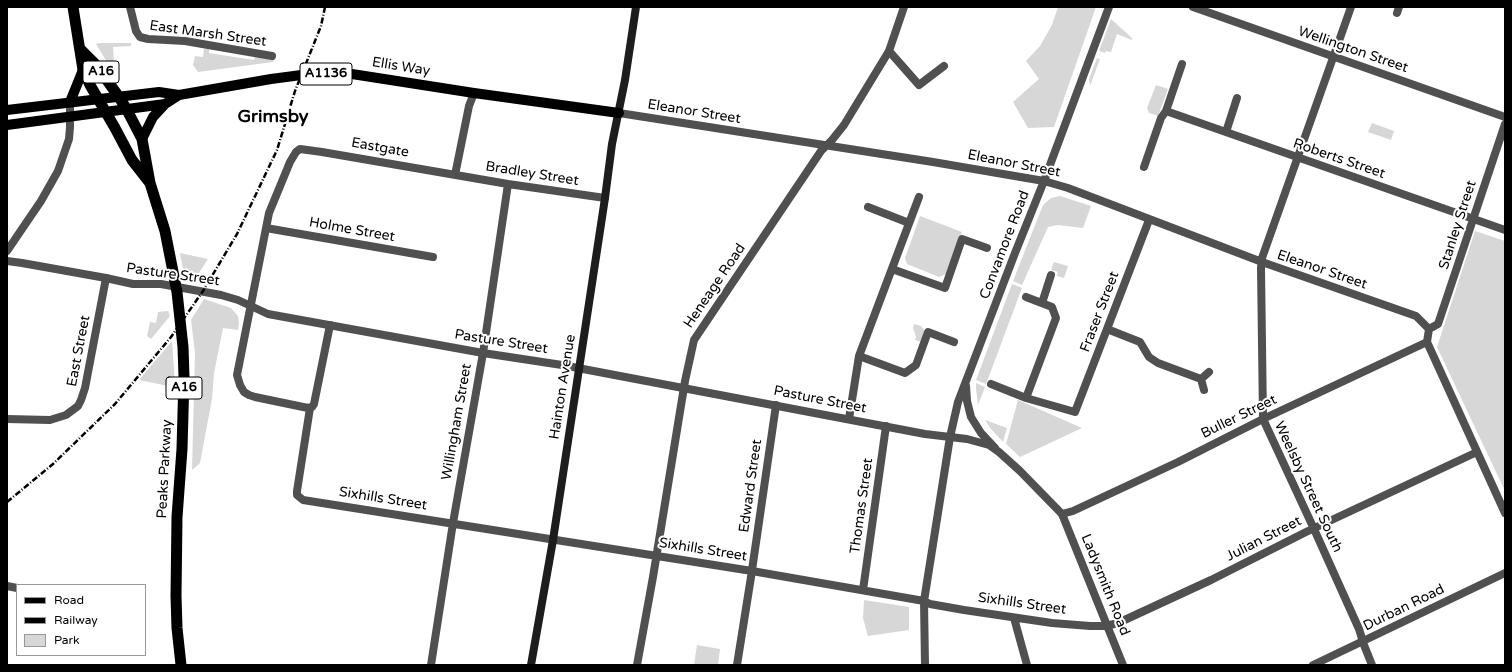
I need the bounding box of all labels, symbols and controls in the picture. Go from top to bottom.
street label: East Marsh Street [148,17,268,51]
street label: Wellington Street [1296,23,1410,77]
street label: Ellis Way [371,54,431,80]
road number: A16 [83,61,119,83]
road number: A1136 [300,63,352,85]
street label: Eleanor Street [646,96,742,128]
district label: Grimsby [237,106,309,128]
street label: Eastgate [350,135,410,161]
street label: Roberts Street [1291,135,1387,183]
street label: Eleanor Street [966,147,1062,181]
street label: Bradley Street [484,158,580,190]
street label: Stanley Street [1436,178,1480,272]
street label: Convamore Road [977,188,1033,302]
street label: Holme Street [308,214,396,246]
street label: Heneage Road [681,241,749,331]
street label: Eleanor Street [1275,247,1369,293]
street label: Pasture Street [125,260,221,290]
street label: Fraser Street [1077,269,1123,355]
street label: East Street [64,314,94,388]
street label: Pasture Street [453,326,549,358]
street label: Hainton Avenue [546,333,580,441]
street label: Willingham Street [438,362,476,482]
road number: A16 [166,377,202,399]
street label: Pasture Street [772,383,868,417]
street label: Buller Street [1198,391,1280,443]
street label: Peaks Parkway [154,419,176,519]
street label: Weelsby Street South [1270,419,1346,555]
street label: Edward Street [736,438,766,534]
street label: Thomas Street [847,457,877,555]
street label: Sixhills Street [338,484,428,514]
street label: Julian Street [1224,513,1304,565]
street label: Ladysmith Road [1077,532,1133,638]
street label: Sixhills Street [658,535,748,565]
street label: Durban Road [1361,581,1447,635]
legend [16,584,146,656]
street label: Sixhills Street [977,589,1067,619]
text: Road [54,593,84,607]
text: Railway [54,613,98,627]
text: Park [54,633,80,647]

